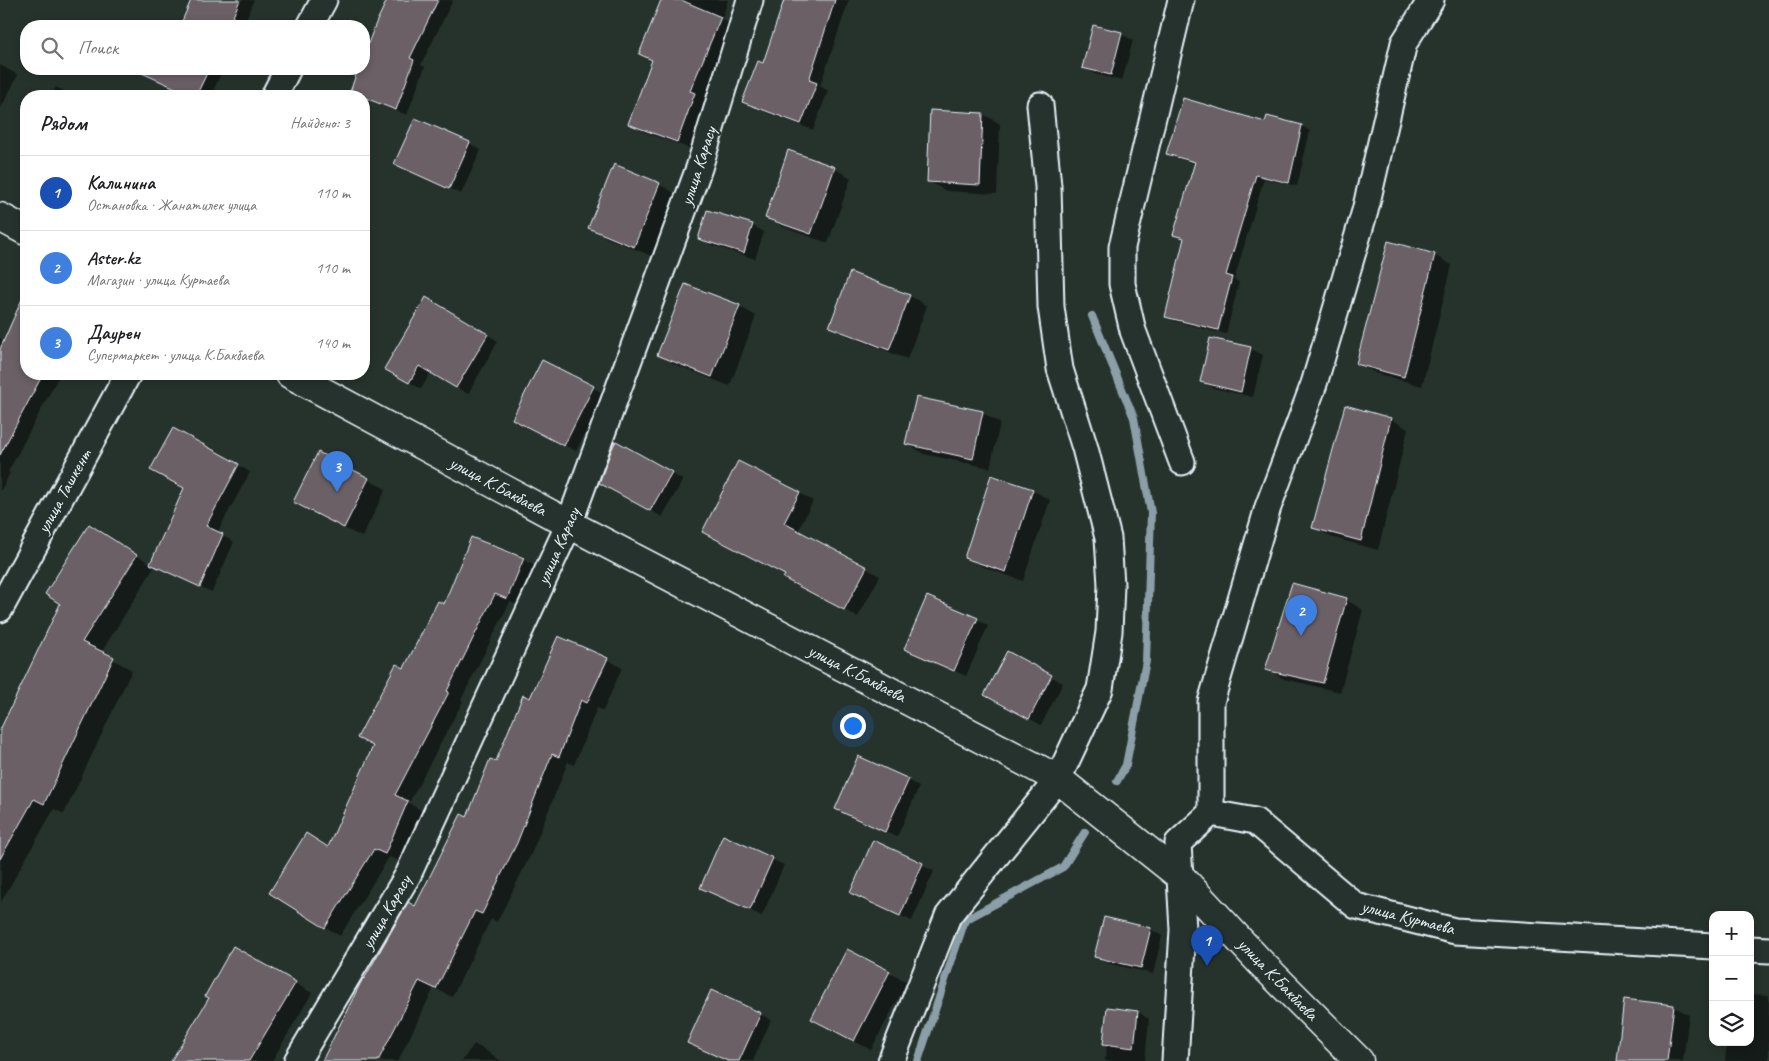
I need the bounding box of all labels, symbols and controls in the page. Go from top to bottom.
search box [20,20,370,75]
icon: search [38,34,66,62]
text: Поиск [78,36,118,60]
text: Рядом [40,110,87,136]
text: Найдено: 3 [290,113,350,133]
street label: улица Карасу [675,122,722,209]
text: Калинина [87,171,155,195]
text: 1 [52,183,60,203]
text: 110 m [316,183,350,203]
text: Остановка · Жанатилек улица [87,195,256,215]
text: Aster.kz [87,246,140,270]
text: 2 [52,258,60,278]
text: 110 m [316,258,350,278]
text: Магазин · улица Куртаева [87,270,229,290]
text: Даурен [87,321,140,345]
text: 3 [52,333,60,353]
text: 140 m [316,333,350,353]
text: Супермаркет · улица К.Бакбаева [87,345,264,365]
street label: улица Ташкент [31,444,97,538]
pin: 3 [321,451,353,492]
street label: улица К.Бакбаева [445,451,551,521]
street label: улица Карасу [531,503,585,589]
pin: 2 [1285,595,1317,636]
street label: улица К.Бакбаева [804,639,910,707]
your location [840,713,866,739]
street label: улица Карасу [356,870,417,954]
street label: улица Куртаева [1358,895,1458,939]
map controls [1709,911,1754,1046]
button: + [1709,911,1754,956]
pin: 1 [1191,925,1223,966]
street label: улица К.Бакбаева [1232,932,1324,1026]
button: − [1709,956,1754,1001]
button: layers [1709,1001,1754,1046]

